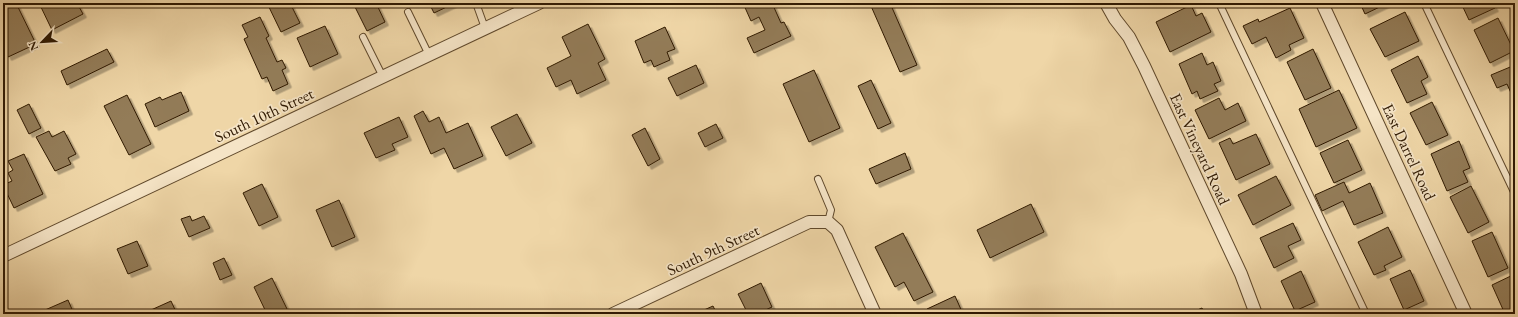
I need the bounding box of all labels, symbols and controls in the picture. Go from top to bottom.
north arrow [22,22,62,62]
text: N [25,39,41,53]
street label: South 10th Street [211,83,317,147]
street label: East Vineyard Road [1165,90,1235,209]
street label: East Darrel Road [1377,100,1441,205]
street label: South 9th Street [663,219,763,281]

